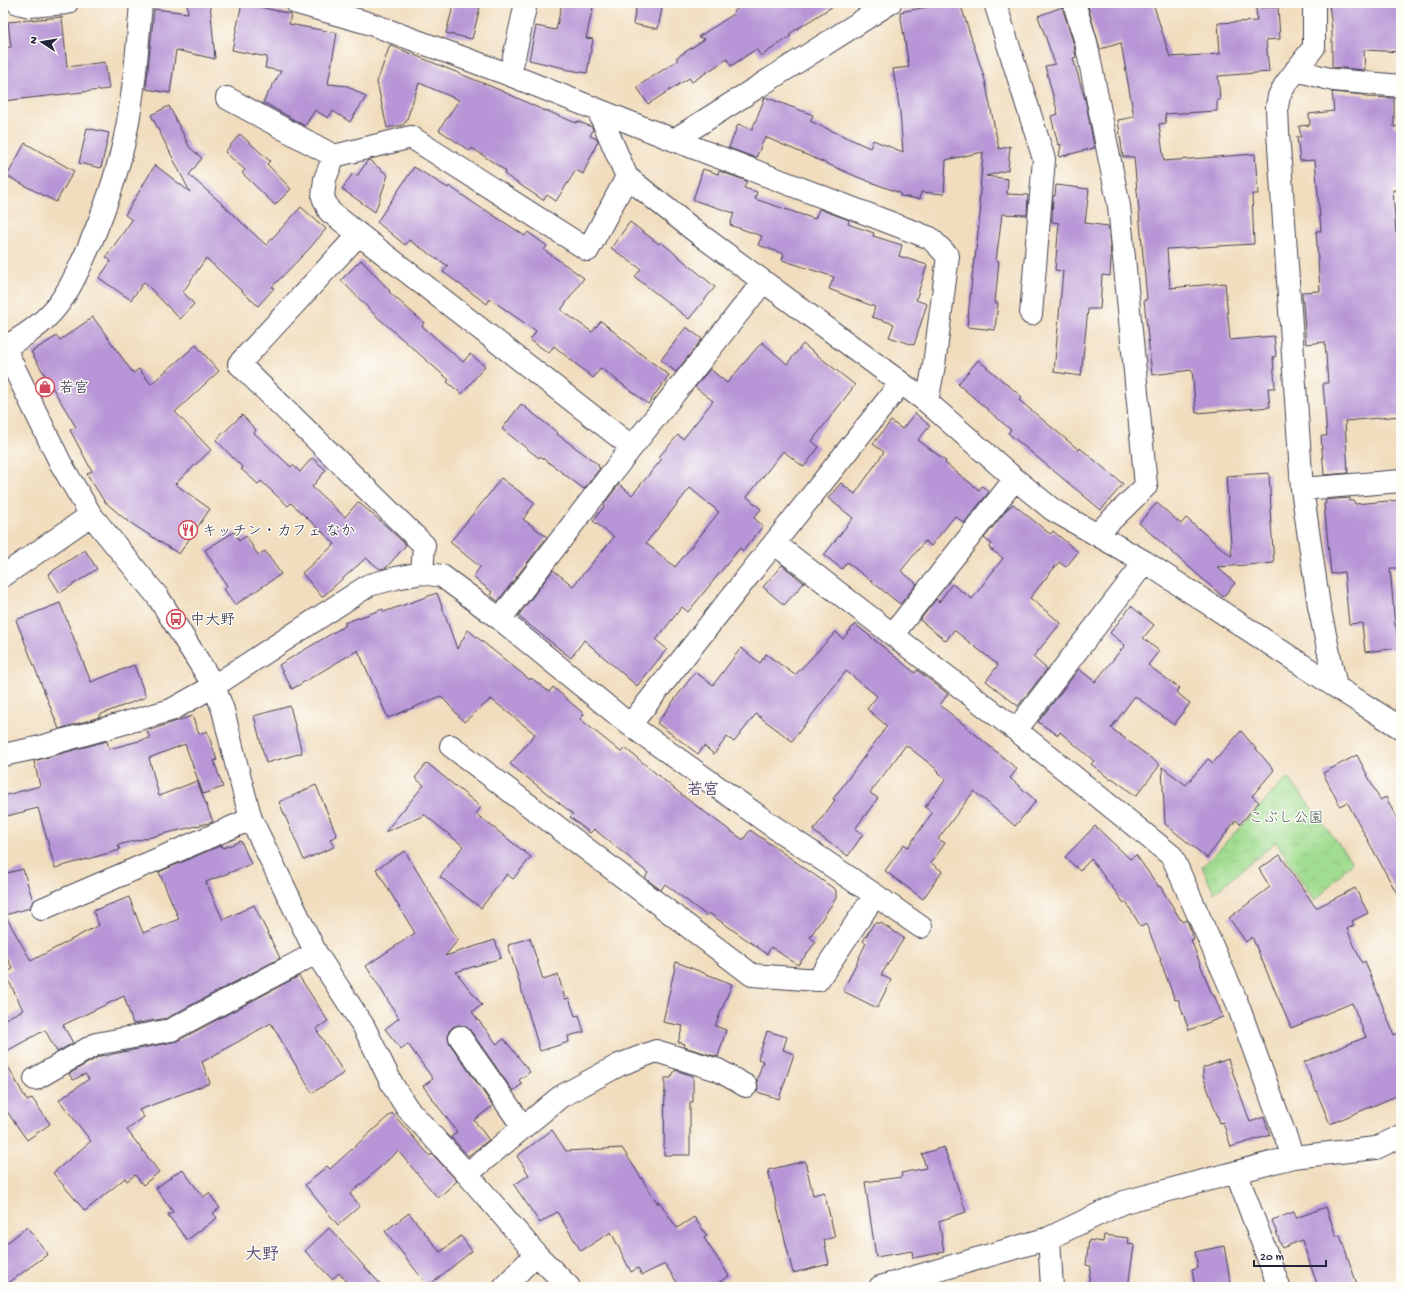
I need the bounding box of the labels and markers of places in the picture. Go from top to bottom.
shop icon: 若宮 [34,376,56,398]
place label: 若宮 [59,379,89,398]
restaurant icon: キッチン・カフェ なか [177,519,199,541]
place label: キッチン・カフェ なか [202,523,356,541]
bus stop icon: 中大野 [165,608,187,630]
place label: 中大野 [190,611,235,630]

